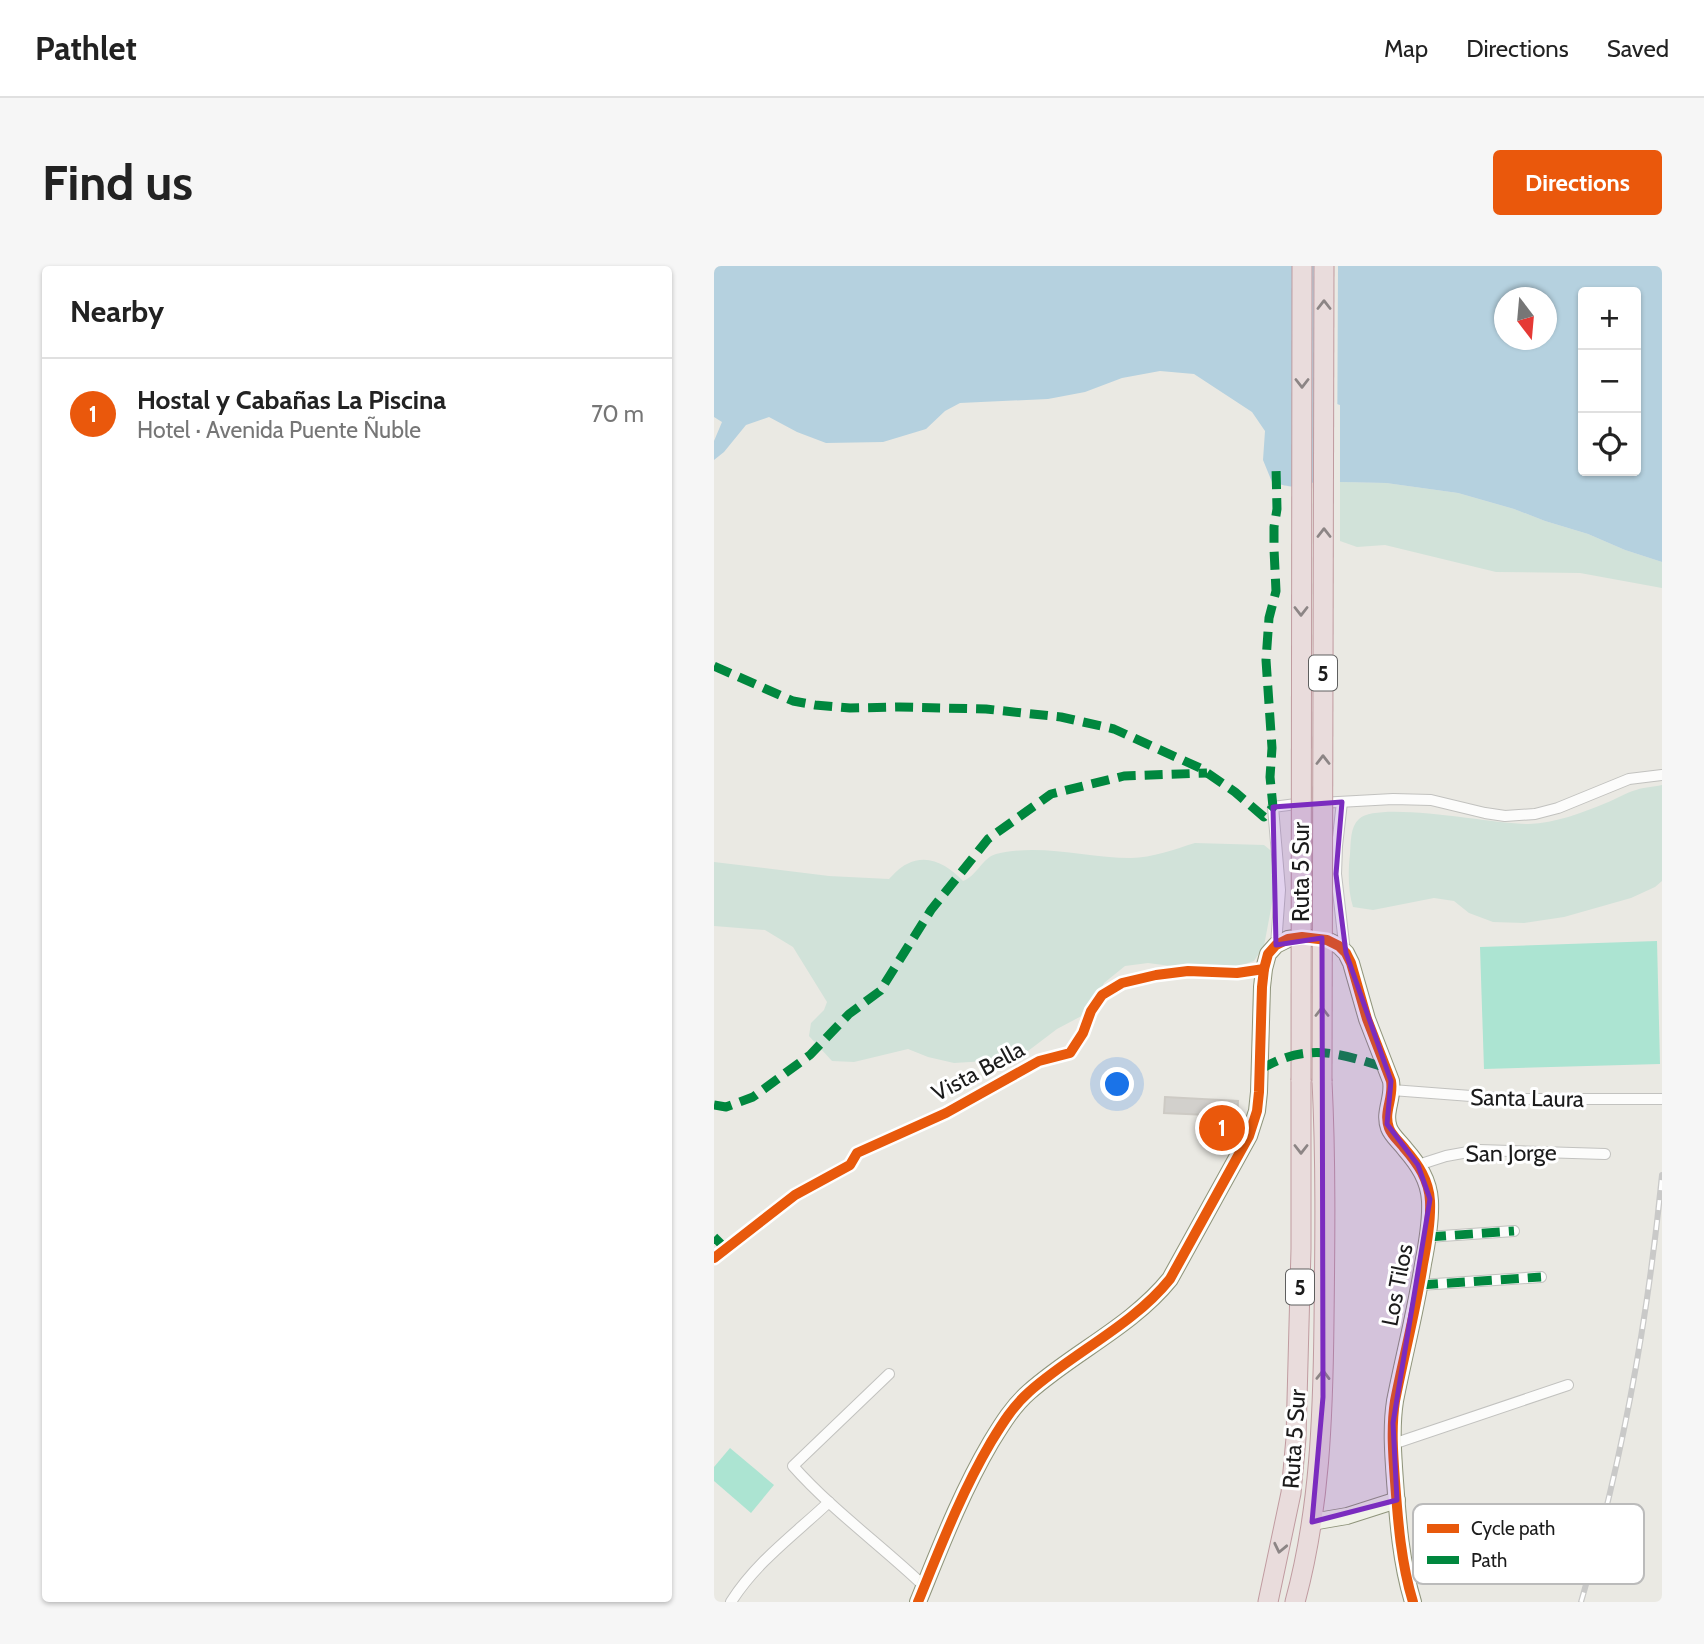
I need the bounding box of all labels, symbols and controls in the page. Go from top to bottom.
text: Pathlet [35,28,137,68]
text: Map [1384,34,1428,63]
text: Directions [1466,34,1569,63]
text: Saved [1607,34,1669,63]
button: Directions [1493,150,1662,215]
text: Find us [42,153,193,212]
north arrow [1494,287,1557,350]
map controls [1578,287,1641,476]
button: + [1578,287,1641,350]
text: Nearby [70,293,164,330]
one-way arrow [1316,300,1332,310]
button: − [1578,350,1641,413]
one-way arrow [1294,378,1310,389]
text: Hostal y Cabañas La Piscina [137,384,446,416]
text: 1 [89,400,97,428]
text: 70 m [591,400,644,428]
button: locate [1578,413,1641,476]
text: Hotel · Avenida Puente Ñuble [137,416,421,444]
one-way arrow [1316,527,1332,538]
one-way arrow [1293,606,1309,616]
road number: 5 [1309,656,1337,690]
one-way arrow [1315,755,1331,765]
street label: Ruta 5 Sur [1287,821,1315,922]
one-way arrow [1314,1007,1330,1017]
street label: Vista Bella [927,1035,1029,1107]
your location [1100,1067,1134,1101]
street label: Santa Laura [1470,1083,1584,1113]
pin: 1 [1199,1102,1245,1154]
street label: San Jorge [1465,1138,1557,1168]
one-way arrow [1293,1144,1309,1154]
street label: Los Tilos [1375,1242,1419,1328]
road number: 5 [1286,1270,1314,1304]
one-way arrow [1315,1370,1331,1380]
street label: Ruta 5 Sur [1277,1387,1311,1490]
legend [1413,1504,1644,1584]
text: Cycle path [1471,1517,1555,1540]
one-way arrow [1274,1542,1289,1554]
text: Path [1471,1549,1507,1572]

